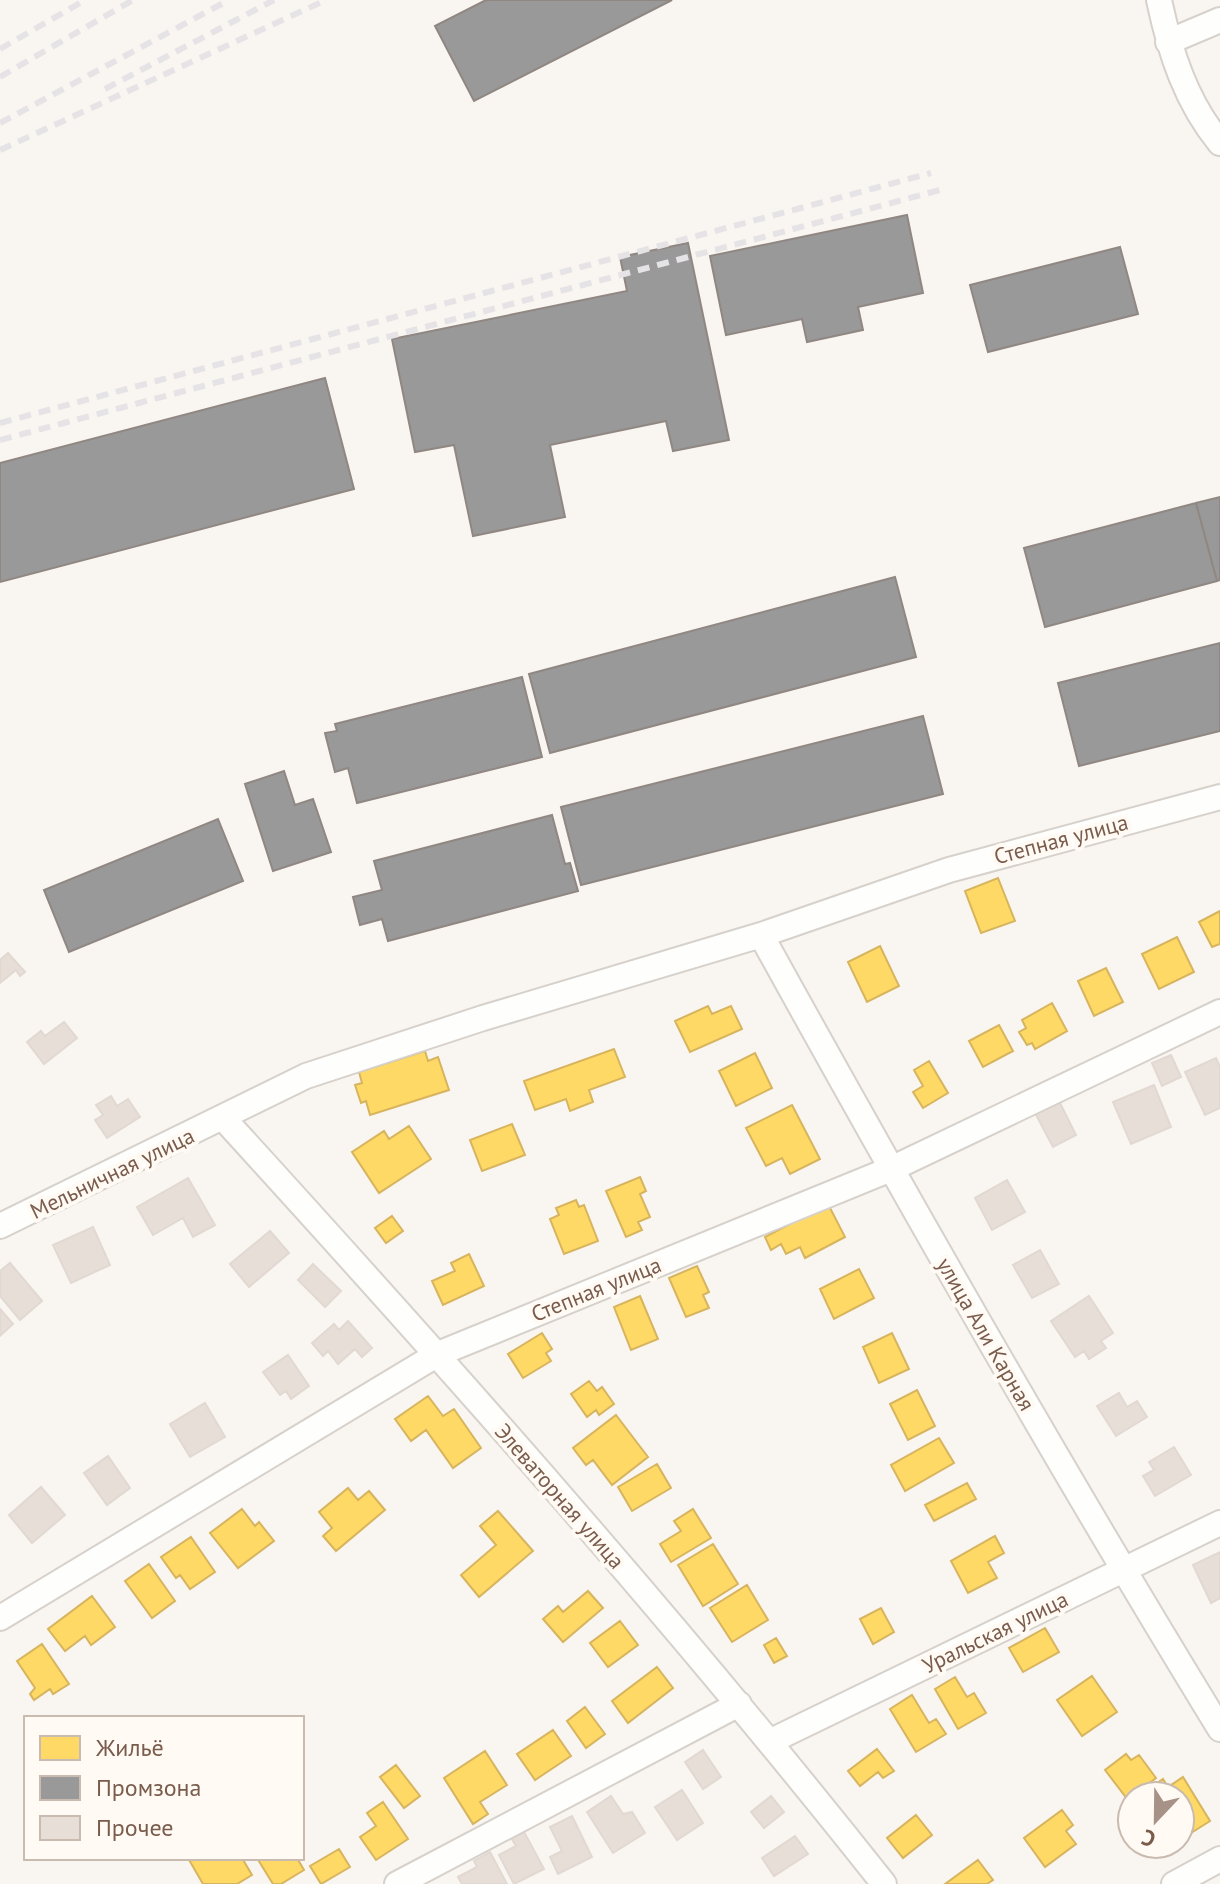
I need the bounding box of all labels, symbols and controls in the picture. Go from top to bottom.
street label: Степная улица [991,808,1131,870]
street label: Мельничная улица [25,1121,199,1225]
street label: Степная улица [527,1250,665,1328]
street label: улица Али Карная [931,1252,1041,1416]
street label: Элеваторная улица [489,1418,631,1574]
street label: Уральская улица [918,1585,1072,1679]
legend [24,1716,304,1860]
text: Жильё [95,1732,164,1763]
text: Промзона [96,1772,201,1803]
north arrow [1116,1780,1196,1860]
text: Прочее [96,1812,174,1843]
text: С [1138,1823,1159,1854]

